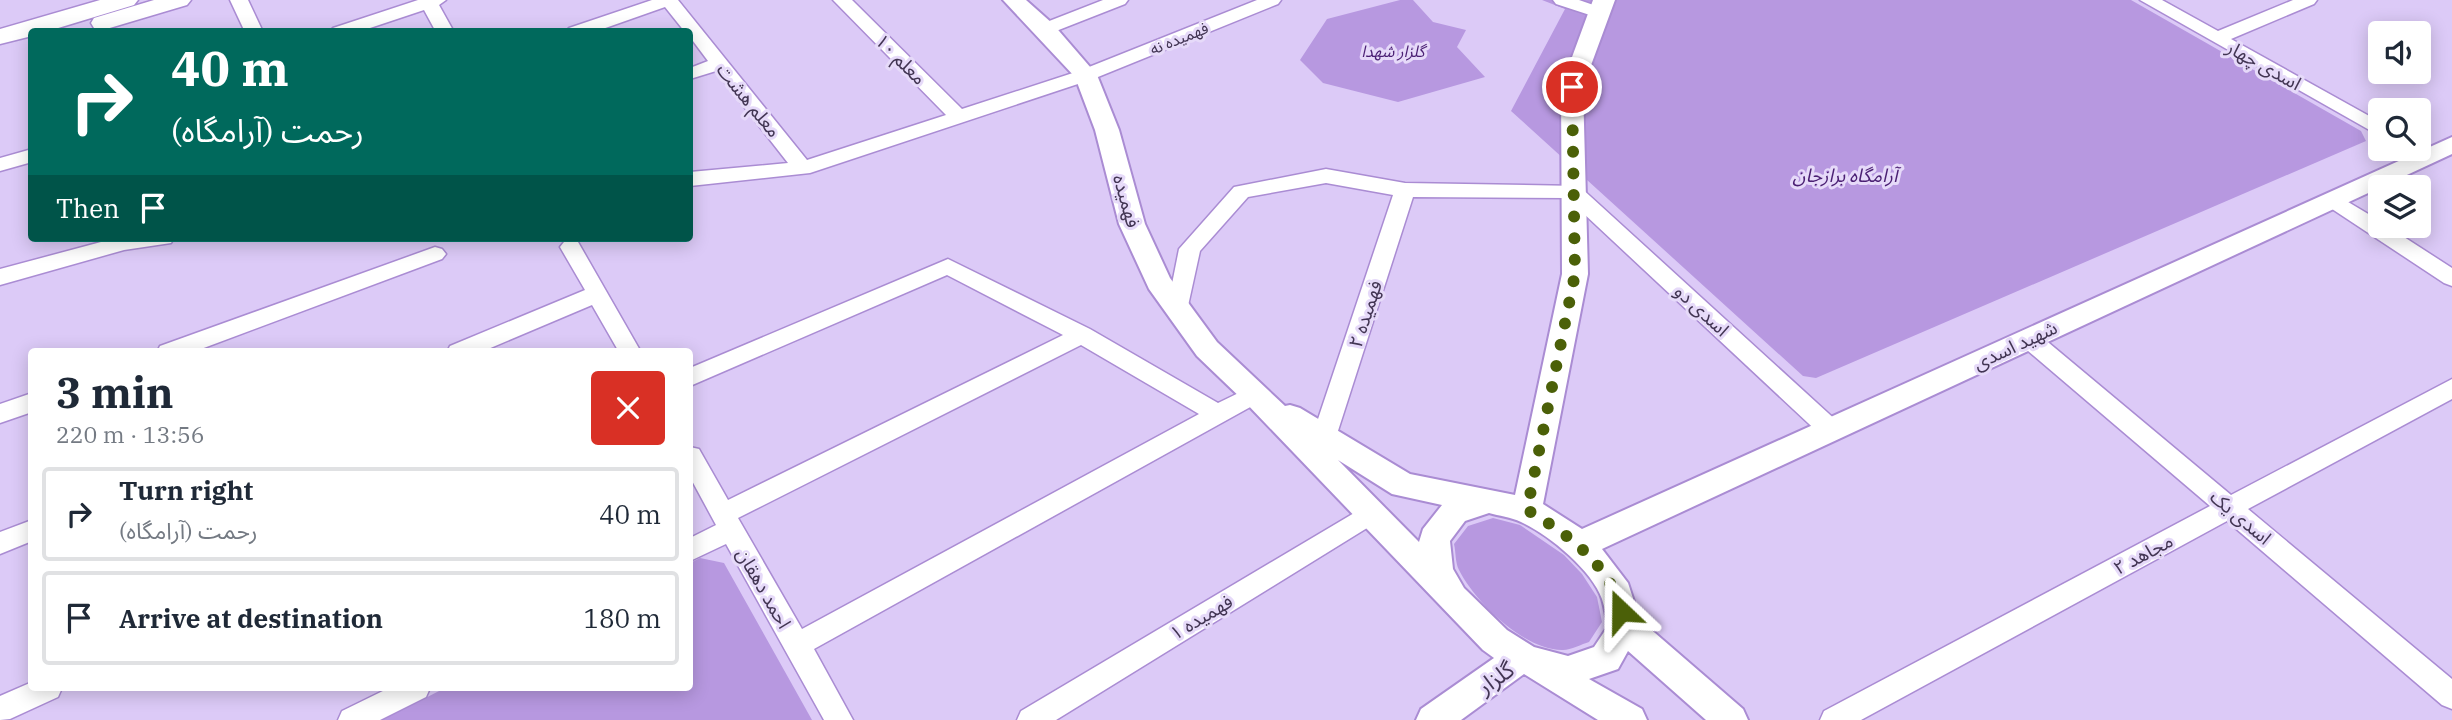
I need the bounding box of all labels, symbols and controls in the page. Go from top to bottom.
street label: فهمیده نه [1147,17,1211,59]
map controls [2368,21,2431,238]
button: sound [2368,21,2431,84]
street label: معلم ۱۰ [868,28,932,92]
street label: اسدی چهار [2221,34,2306,96]
text: 40 m [171,36,289,99]
park label: گلزار شهدا [1361,41,1428,61]
icon: right [56,56,147,147]
pin [1542,57,1602,117]
street label: معلم هشت [710,58,786,144]
icon: arrive [1553,68,1591,106]
button: search [2368,98,2431,161]
text: رحمت (آرامگاه) [171,109,364,151]
park label: آرامگاه برازجان [1793,163,1902,187]
street label: فهمیده [1108,172,1146,230]
button: layers [2368,175,2431,238]
icon: arrive [134,189,172,227]
text: Then [56,191,120,225]
street label: فهمیده ۲ [1343,277,1387,351]
street label: اسدی دو [1670,279,1734,341]
street label: شهید اسدی [1969,315,2061,375]
text: 3 min [56,365,174,420]
button: close [591,371,665,445]
text: 220 m · 13:56 [56,419,205,449]
text: Turn right [119,473,253,507]
street label: اسدی یک [2205,484,2277,550]
icon: right [60,495,98,533]
text: 40 m [599,497,661,531]
text: رحمت (آرامگاه) [119,515,257,545]
street label: مجاهد ۲ [2109,528,2177,580]
street label: احمد دهقان [731,543,797,633]
position arrow [1584,574,1658,648]
street label: فهمیده ۱ [1165,589,1237,645]
icon: arrive [60,599,98,637]
text: Arrive at destination [119,601,383,635]
text: 180 m [583,601,661,635]
street label: گلزار [1470,653,1520,701]

